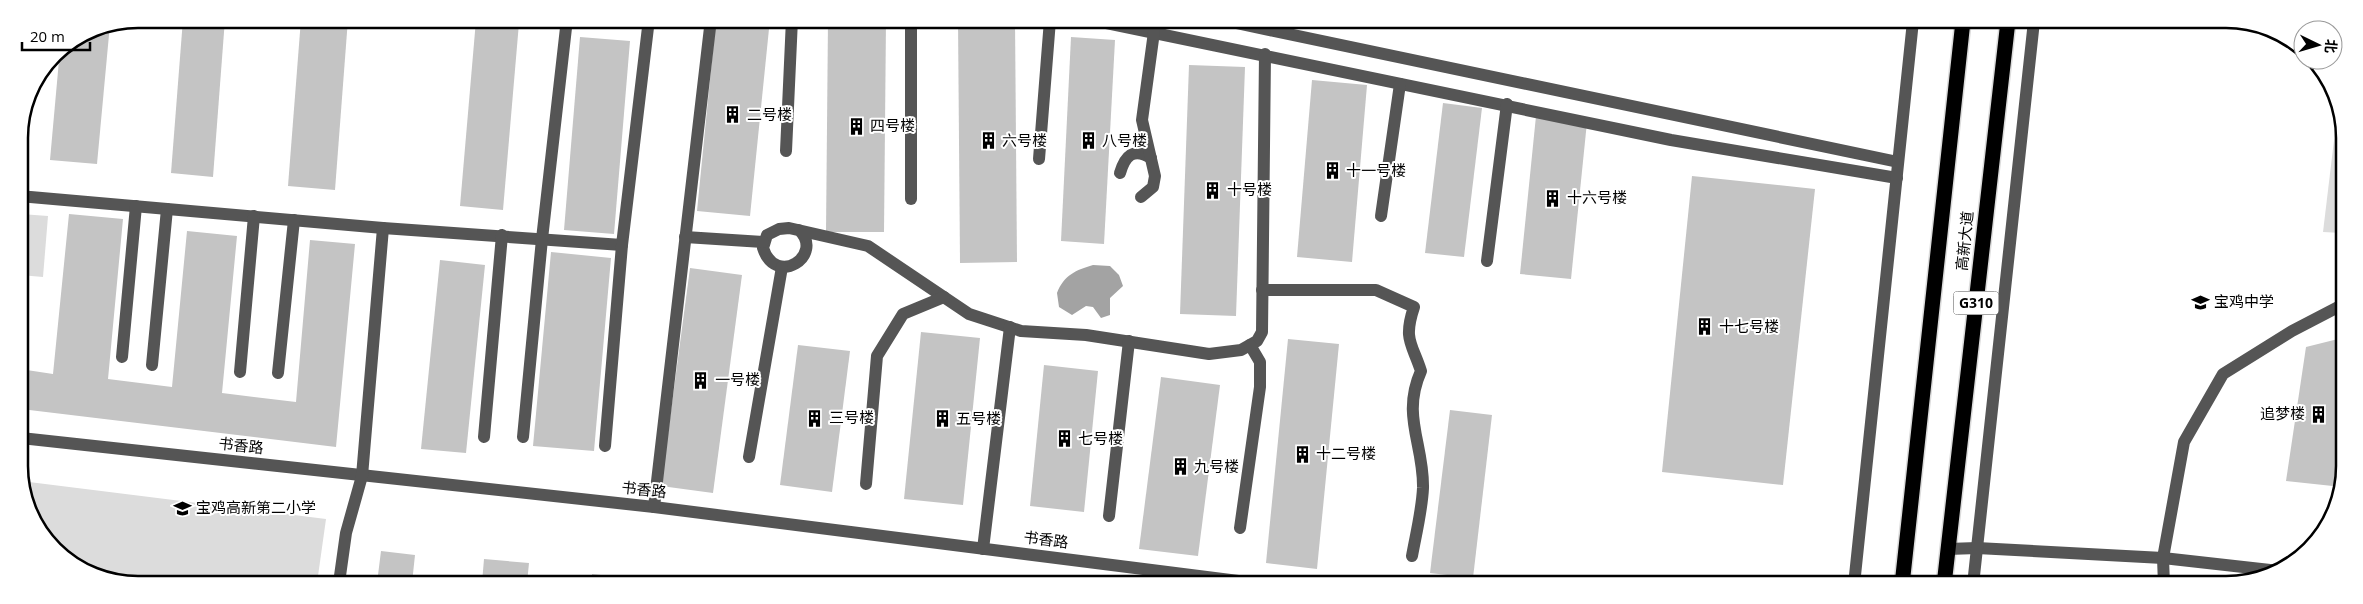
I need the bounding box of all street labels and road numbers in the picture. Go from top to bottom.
street label: 高新大道 [1951,210,1977,272]
road number: G310 [1954,292,1998,314]
street label: 书香路 [218,433,265,457]
street label: 书香路 [621,477,668,501]
street label: 书香路 [1023,526,1070,552]

